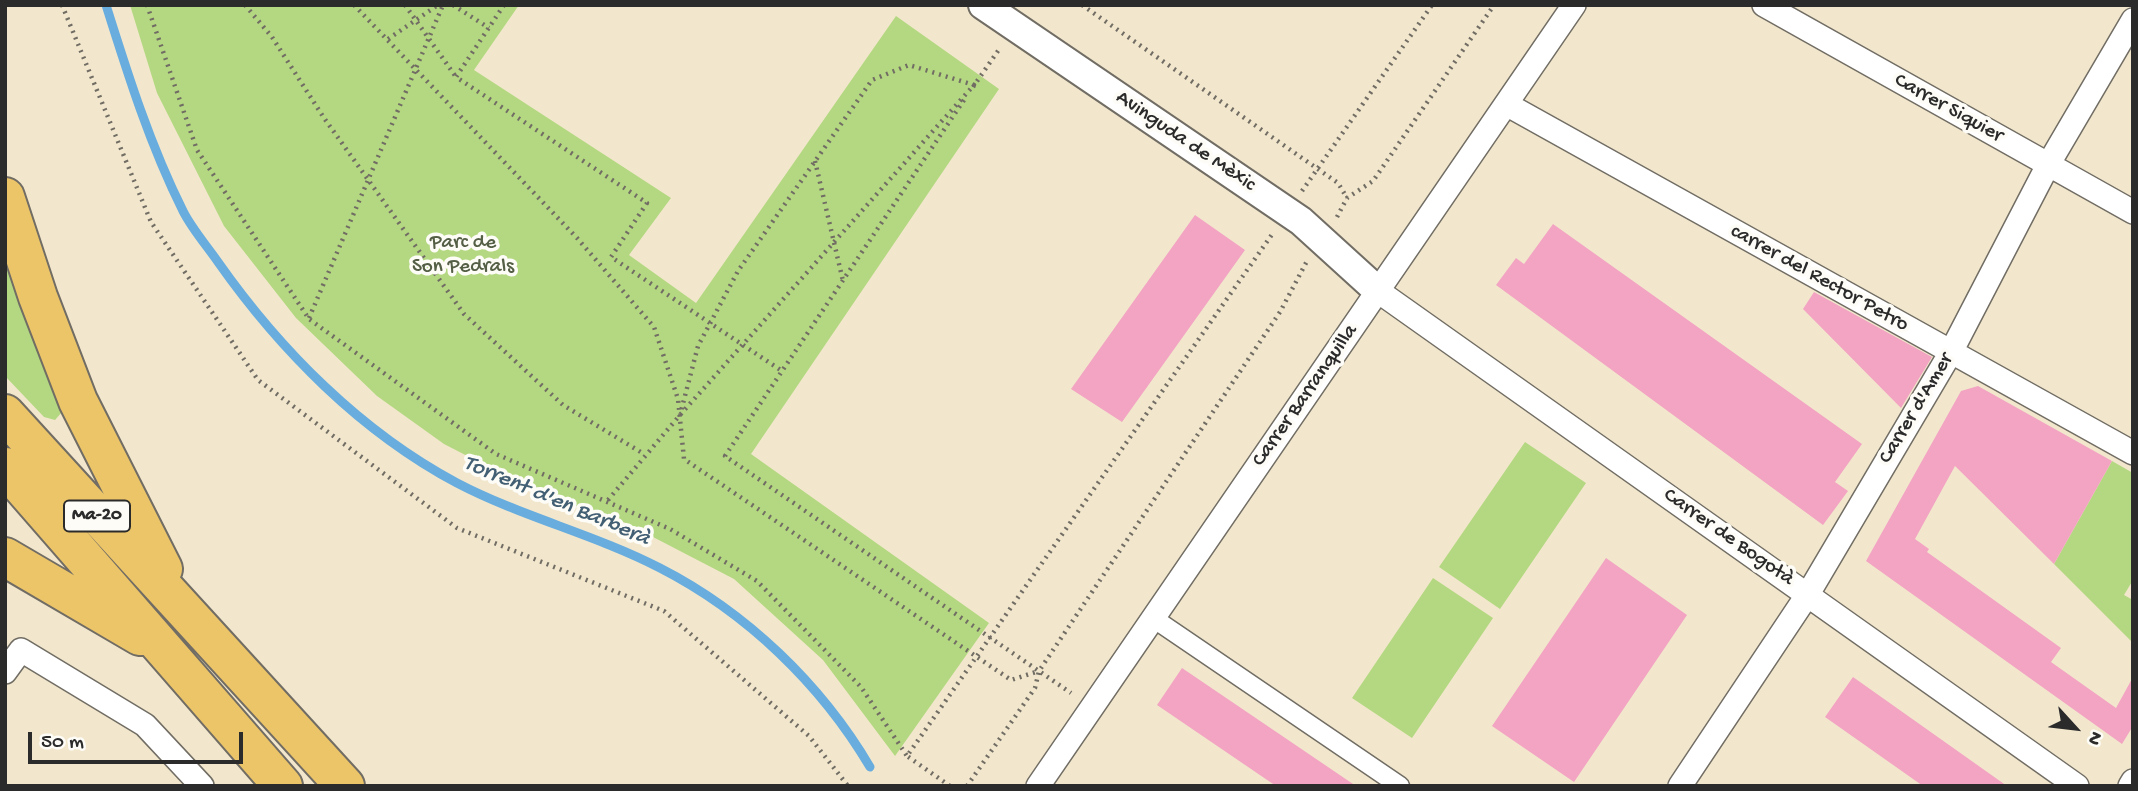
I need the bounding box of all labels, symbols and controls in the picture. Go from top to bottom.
street label: Carrer Siquier [1889,69,2007,149]
street label: Avinguda de Mèxic [1110,86,1260,198]
street label: carrer del Rector Petro [1726,220,1912,338]
park label: Parc de Son Pedrals [412,231,514,281]
street label: Carrer Barranquilla [1248,320,1364,472]
street label: Carrer d'Amer [1874,349,1960,469]
water label: Torrent d'en Barberà [459,450,653,554]
street label: Carrer de Bogotà [1658,484,1798,592]
road number: Ma-20 [64,500,130,531]
north arrow [2040,693,2110,763]
scale bar [32,718,247,762]
text: N [2081,727,2107,749]
text: 50 m [41,731,84,756]

